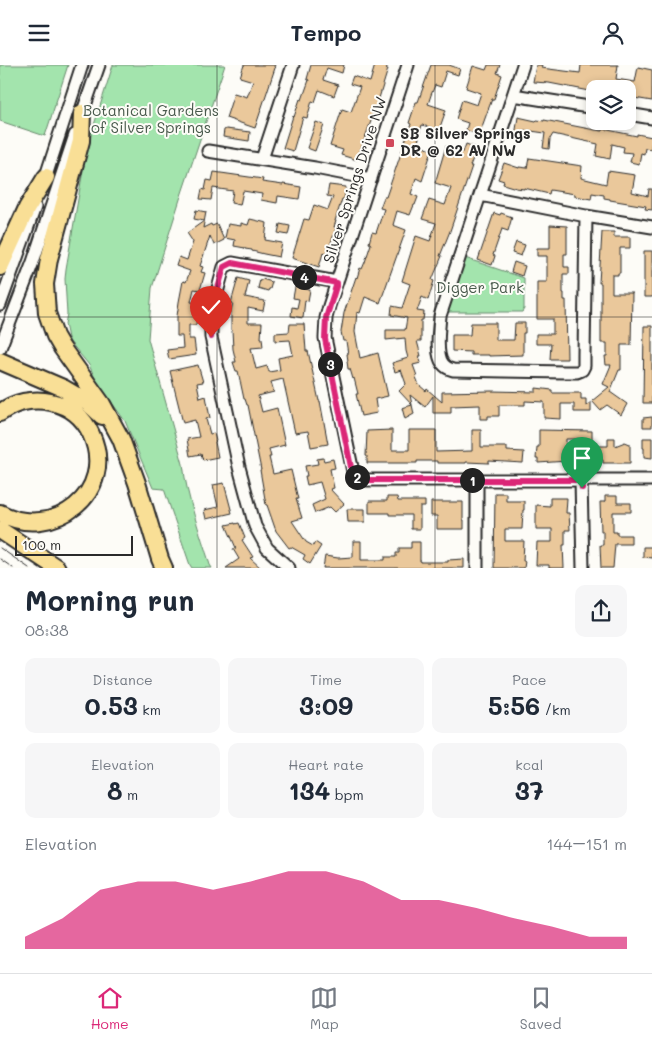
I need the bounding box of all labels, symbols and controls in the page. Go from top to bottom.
text: Tempo [291,18,361,47]
icon: menu [25,19,53,47]
icon: person [599,19,627,47]
map controls [586,80,636,130]
button: layers [586,80,636,130]
street label: Silver Springs Drive NW [318,94,390,266]
park label: Botanical Gardens of Silver Springs [83,100,219,137]
place label: SB Silver Springs DR @ 62 AV NW [400,123,531,160]
marker: SB Silver Springs DR @ 62 AV NW [384,137,396,149]
pin: 4 [292,265,316,289]
text: 4 [300,268,309,287]
park label: Digger Park [436,277,524,297]
pin [190,286,232,337]
icon: check [197,293,225,321]
pin: 3 [318,351,342,377]
text: 3 [326,355,335,374]
pin [561,437,603,488]
icon: arrive [568,444,596,472]
pin: 2 [344,465,370,489]
pin: 1 [460,467,484,493]
text: 2 [354,468,361,487]
text: 1 [469,471,476,490]
scale bar [15,533,132,556]
text: 100 m [22,535,61,554]
text: Morning run [25,582,194,618]
button: share [575,585,627,637]
text: 08:38 [25,619,69,640]
text: Distance [93,670,153,689]
text: Time [310,670,342,689]
text: Pace [512,670,546,689]
text: 0.53 [84,689,138,721]
text: 3:09 [299,689,353,721]
text: 5:56 [488,689,540,721]
text: km [138,700,161,719]
text: /km [540,700,571,719]
text: Elevation [91,755,154,774]
text: Heart rate [288,755,364,774]
text: kcal [515,755,543,774]
text: 8 [107,774,123,806]
text: 134 [288,774,330,806]
text: 37 [515,774,544,806]
text: m [123,785,138,804]
text: bpm [330,785,364,804]
text: Elevation [25,833,97,854]
text: 144–151 m [546,833,627,854]
tab: Home [91,984,129,1033]
tab: Map [310,984,339,1033]
tab: Saved [520,984,561,1033]

